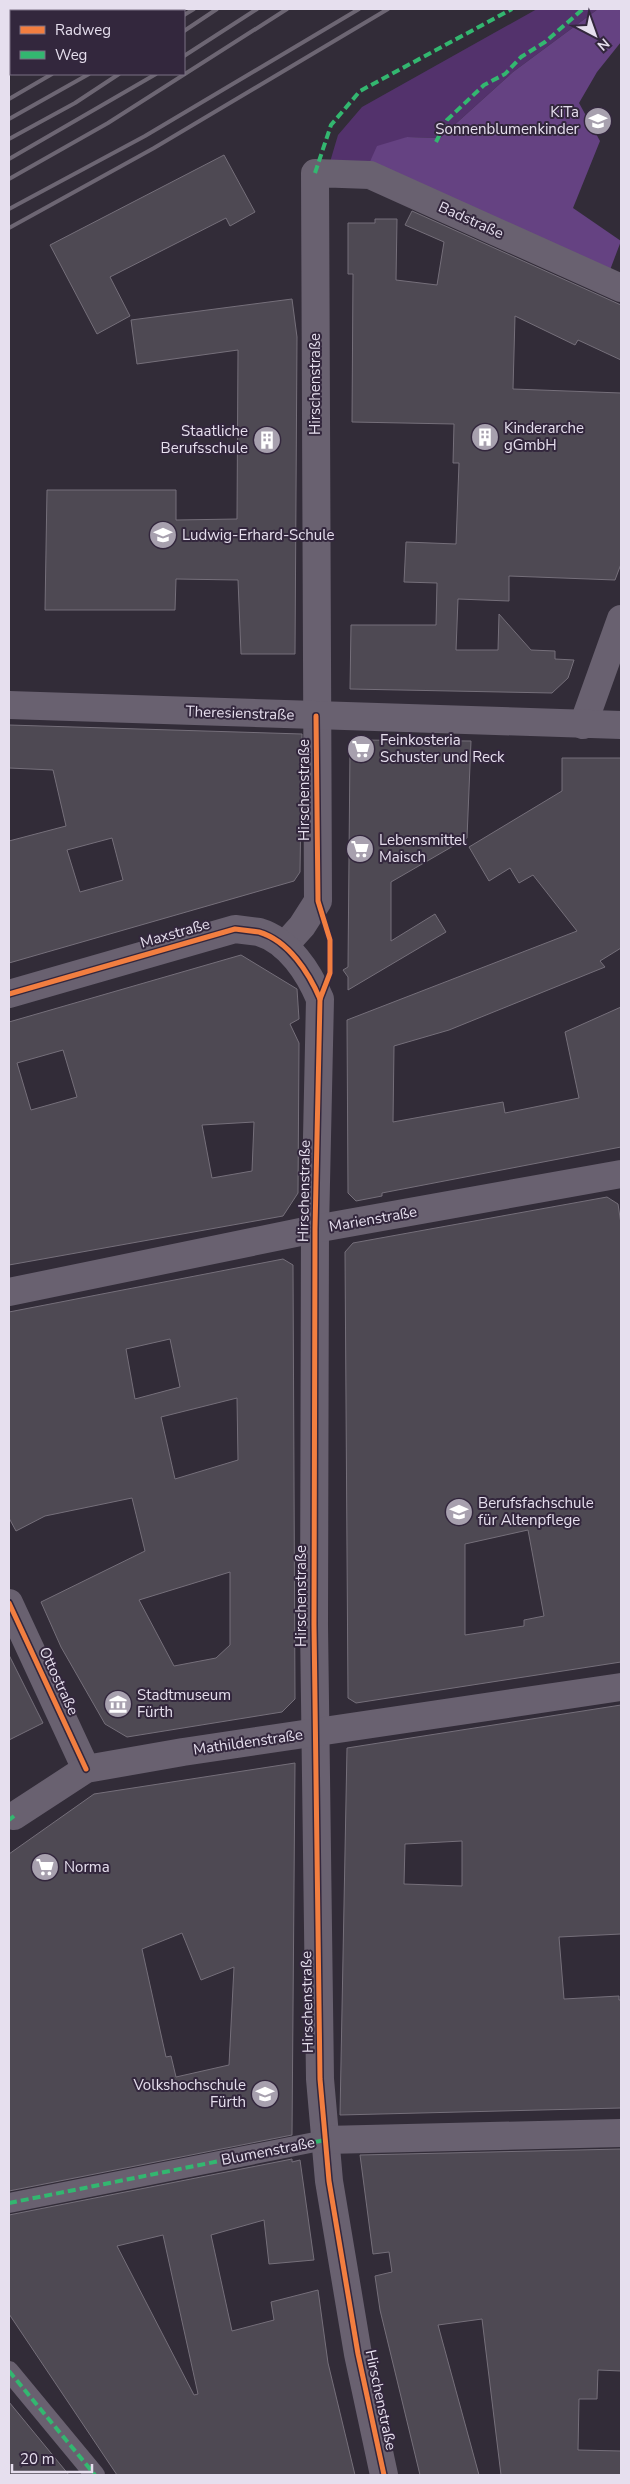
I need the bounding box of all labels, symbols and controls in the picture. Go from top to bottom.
legend [10,10,185,75]
north arrow [570,10,620,60]
text: Radweg [55,20,111,40]
text: N [593,34,613,55]
text: Weg [55,45,87,65]
place label: KiTa Sonnenblumenkinder [435,102,580,139]
school or university icon: KiTa Sonnenblumenkinder [583,106,613,136]
street label: Badstraße [435,197,507,243]
street label: Hirschenstraße [305,333,325,435]
place label: Kinderarche gGmbH [504,418,584,455]
place label: Staatliche Berufsschule [161,421,248,458]
building icon: Kinderarche gGmbH [470,422,500,452]
building icon: Staatliche Berufsschule [252,425,282,455]
school or university icon: Ludwig-Erhard-Schule [148,520,178,550]
place label: Ludwig-Erhard-Schule [182,525,335,545]
street label: Theresienstraße [185,701,295,725]
place label: Feinkosteria Schuster und Reck [380,730,505,767]
supermarket icon: Feinkosteria Schuster und Reck [346,734,376,764]
street label: Hirschenstraße [294,739,314,841]
place label: Lebensmittel Maisch [379,830,467,867]
supermarket icon: Lebensmittel Maisch [345,834,375,864]
street label: Maxstraße [138,914,212,952]
street label: Hirschenstraße [293,1140,315,1242]
street label: Marienstraße [327,1201,419,1237]
place label: Berufsfachschule für Altenpflege [478,1493,594,1530]
school or university icon: Berufsfachschule für Altenpflege [444,1497,474,1527]
street label: Hirschenstraße [291,1545,311,1647]
street label: Ottostraße [35,1644,83,1718]
place label: Stadtmuseum Fürth [137,1685,231,1722]
museum icon: Stadtmuseum Fürth [103,1689,133,1719]
street label: Mathildenstraße [192,1724,304,1760]
supermarket icon: Norma [30,1852,60,1882]
place label: Norma [64,1857,110,1877]
street label: Hirschenstraße [296,1951,318,2053]
place label: Volkshochschule Fürth [132,2075,246,2112]
school or university icon: Volkshochschule Fürth [250,2079,280,2109]
street label: Blumenstraße [219,2132,317,2170]
street label: Hirschenstraße [361,2348,401,2452]
scale bar [12,2442,92,2474]
text: 20 m [20,2449,55,2469]

